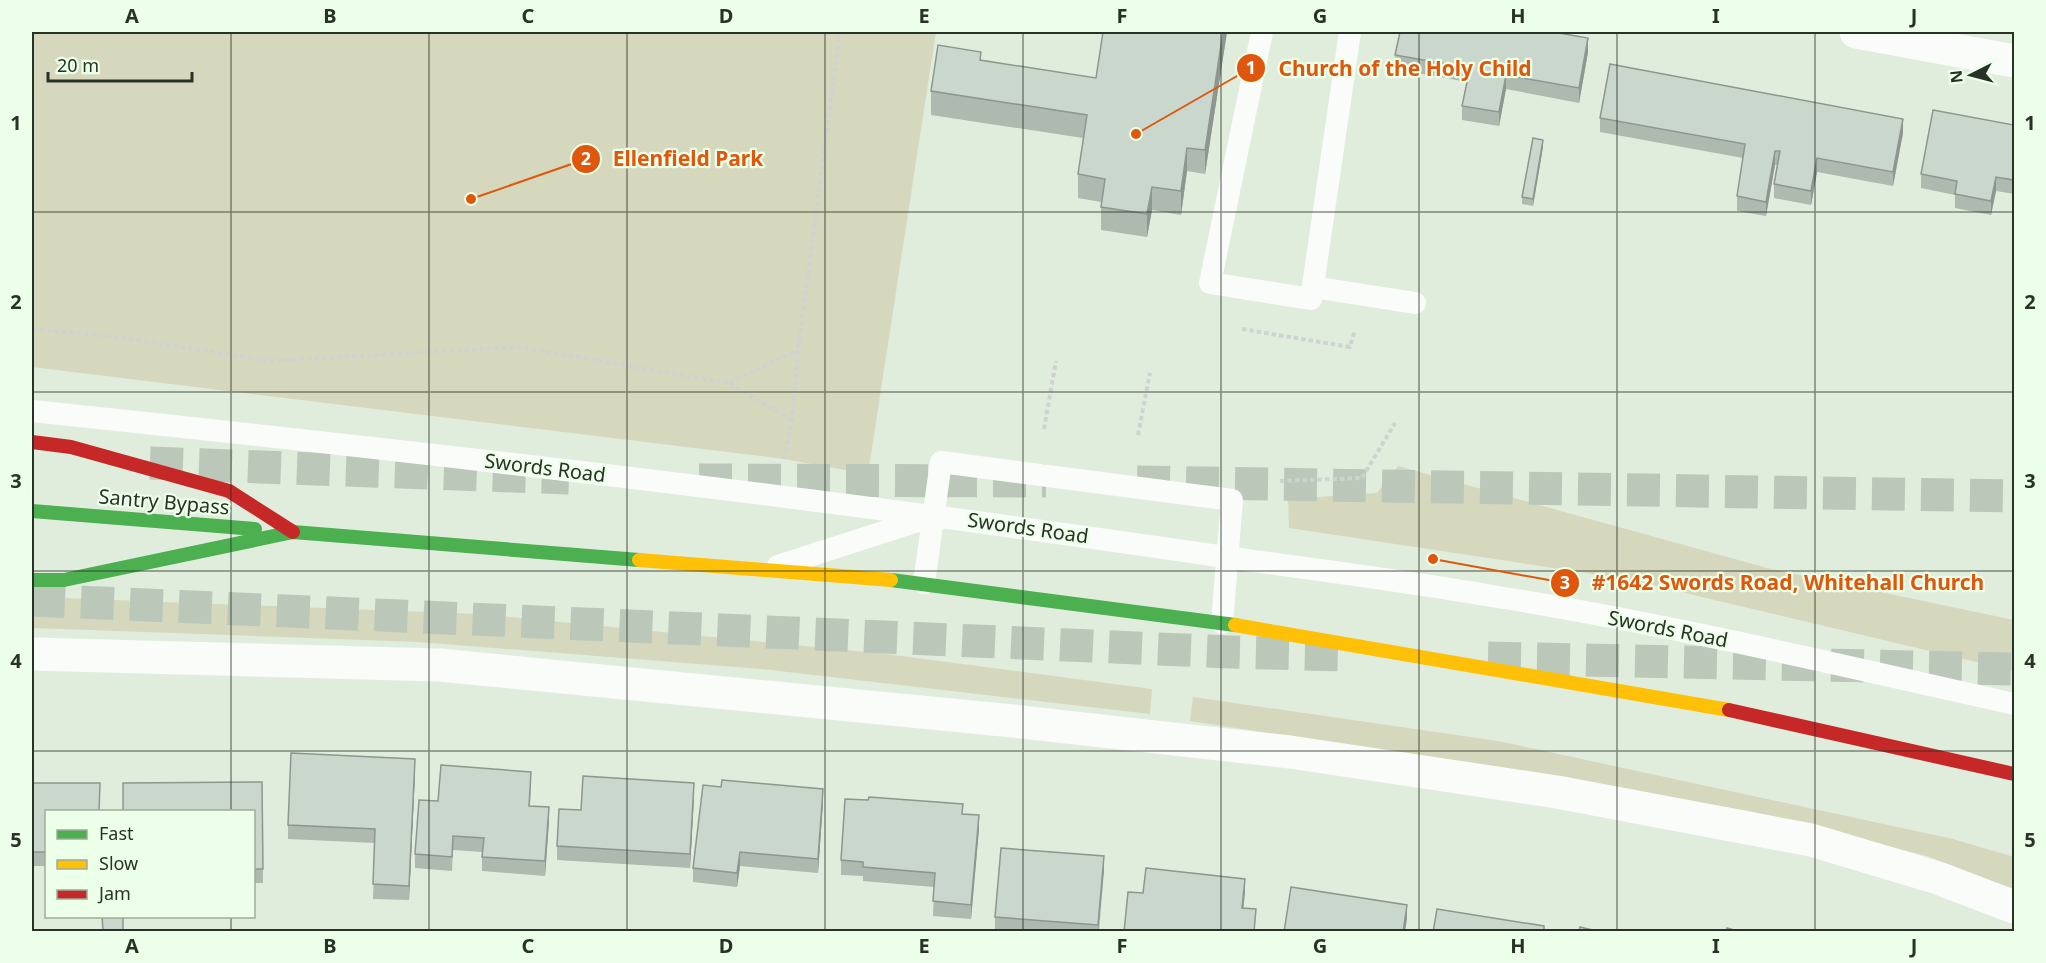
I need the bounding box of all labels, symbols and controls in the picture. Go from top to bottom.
text: A [125,2,139,29]
text: B [323,2,337,29]
text: C [522,2,535,29]
text: D [719,2,733,29]
text: E [918,2,930,29]
text: F [1117,2,1127,29]
text: G [1313,2,1327,29]
text: H [1510,2,1526,29]
text: I [1712,2,1720,29]
text: J [1909,2,1917,29]
scale bar [48,45,192,83]
north arrow [1941,45,2001,105]
callout: Church of the Holy Child [1236,49,1543,88]
text: 20 m [57,53,99,77]
text: Church of the Holy Child [1278,54,1532,82]
text: 1 [1246,55,1256,79]
text: N [1944,69,1968,84]
text: 1 [10,109,22,136]
text: 1 [2024,109,2036,136]
callout: Ellenfield Park [571,139,776,178]
text: Ellenfield Park [613,144,764,172]
text: 2 [581,146,591,170]
text: 2 [10,288,22,315]
text: 2 [2024,288,2036,315]
street label: Swords Road [483,447,607,488]
text: 3 [10,467,22,494]
text: 3 [2024,467,2036,494]
street label: Santry Bypass [97,482,231,521]
street label: Swords Road [966,506,1090,549]
callout: #1642 Swords Road, Whitehall Church [1550,564,1996,603]
text: #1642 Swords Road, Whitehall Church [1592,568,1984,596]
text: 3 [1560,570,1570,594]
street label: Swords Road [1606,604,1730,653]
text: 4 [10,647,22,674]
text: 4 [2024,647,2036,674]
legend [45,810,255,918]
text: Fast [99,821,134,845]
text: 5 [10,826,22,853]
text: 5 [2024,826,2036,853]
text: Slow [99,851,138,875]
text: Jam [97,881,131,905]
text: A [125,932,139,959]
text: B [323,932,337,959]
text: C [522,932,535,959]
text: D [719,932,733,959]
text: E [918,932,930,959]
text: F [1117,932,1127,959]
text: G [1313,932,1327,959]
text: H [1510,932,1526,959]
text: I [1712,932,1720,959]
text: J [1909,932,1917,959]

